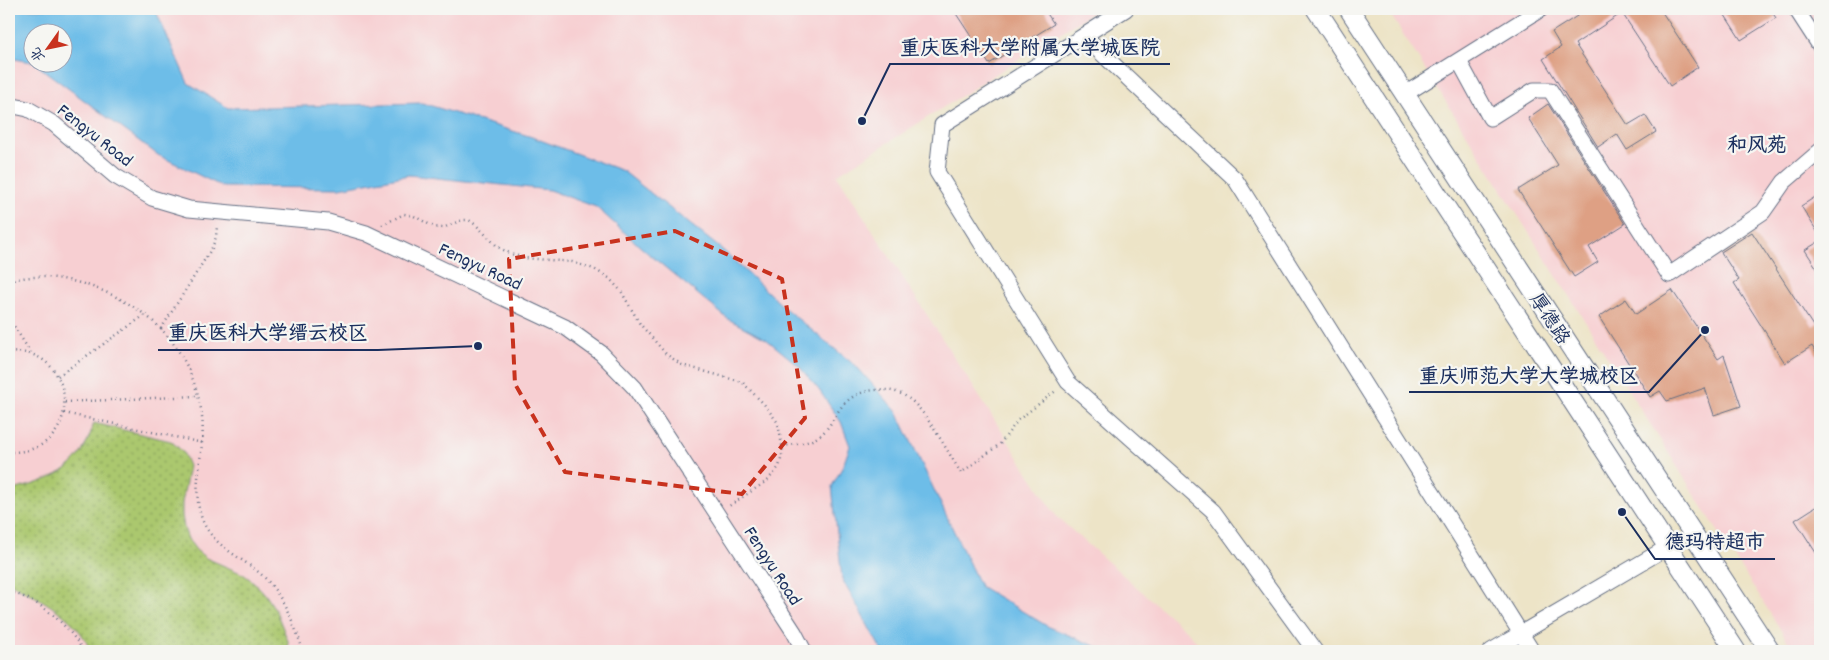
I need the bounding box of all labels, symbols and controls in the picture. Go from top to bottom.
north arrow [22,22,72,72]
callout: 重庆医科大学附属大学城医院 [890,29,1170,64]
text: 重庆医科大学附属大学城医院 [900,36,1160,64]
text: 北 [27,43,51,65]
street label: Fengyu Road [50,99,138,175]
district label: 和风苑 [1727,133,1787,161]
street label: Fengyu Road [433,237,526,299]
street label: 厚德路 [1521,289,1575,351]
callout: 重庆医科大学缙云校区 [158,315,378,350]
text: 重庆医科大学缙云校区 [168,321,368,349]
callout: 重庆师范大学大学城校区 [1409,357,1649,392]
text: 重庆师范大学大学城校区 [1419,364,1639,392]
street label: Fengyu Road [735,522,807,612]
callout: 德玛特超市 [1655,524,1775,559]
text: 德玛特超市 [1665,530,1765,558]

